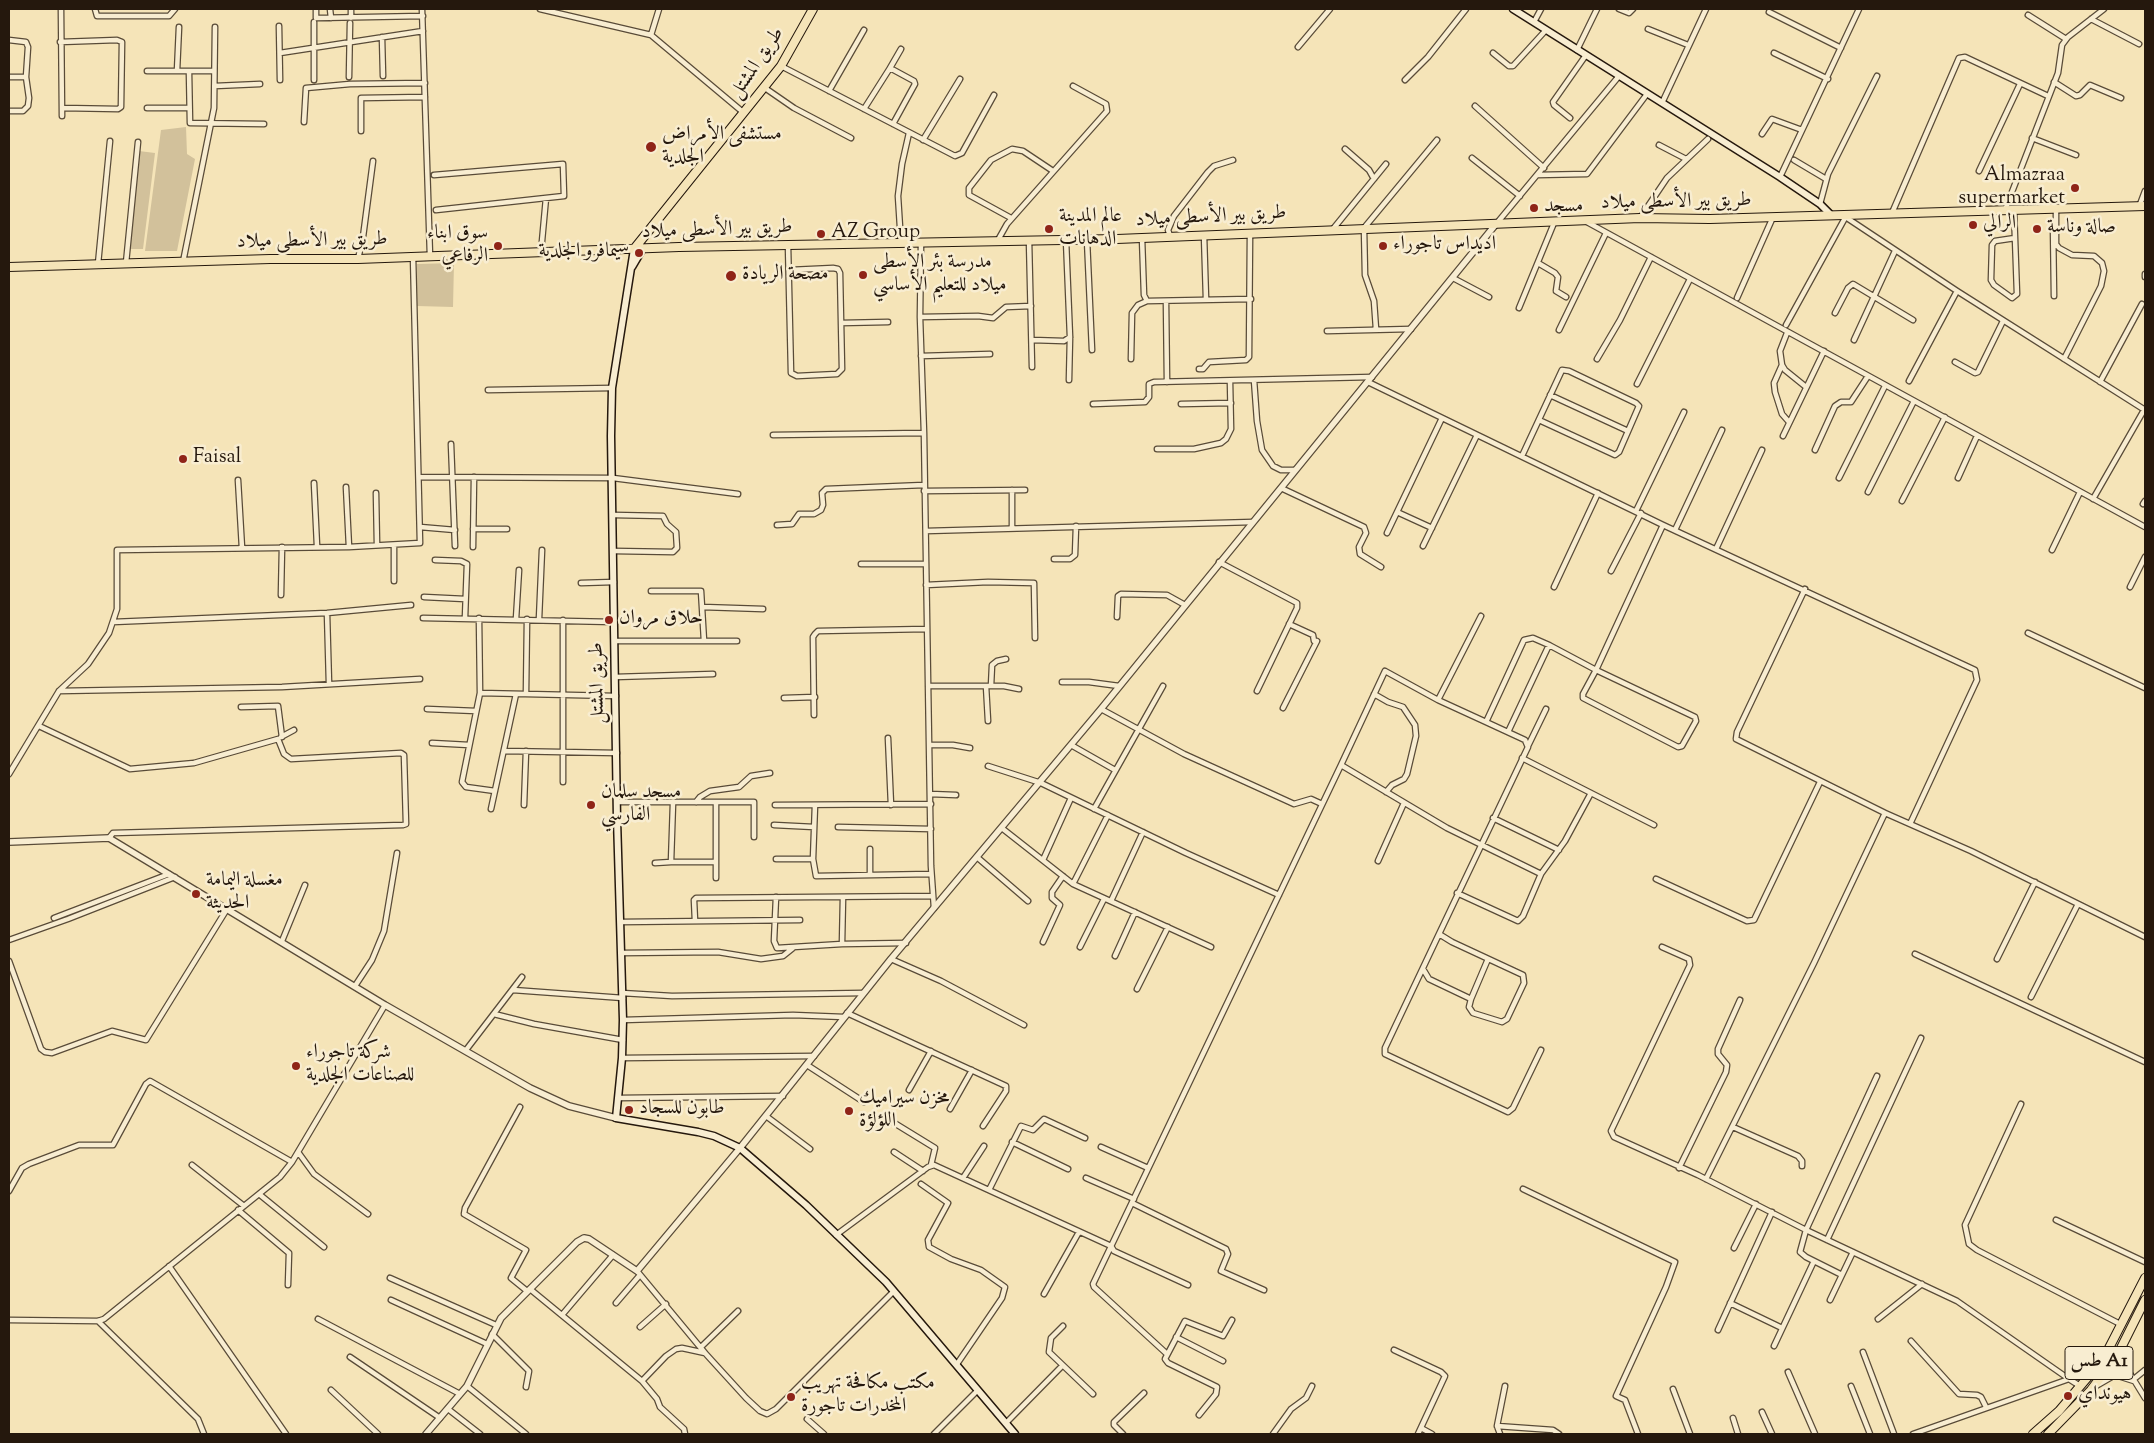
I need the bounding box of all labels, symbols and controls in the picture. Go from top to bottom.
street label: طريق المشتل [725,24,791,104]
place label: مستشفى الأمراض الجلدية [662,124,782,171]
marker: مستشفى الأمراض الجلدية [644,140,658,154]
place label: Almazraa supermarket [1958,165,2065,212]
marker: Almazraa supermarket [2069,182,2081,194]
street label: طريق بير الأسطى ميلاد [1600,190,1752,216]
place label: مسجد [1544,196,1583,220]
street label: طريق بير الأسطى ميلاد [1135,202,1287,234]
marker: مسجد [1528,202,1540,214]
place label: عالم المدينة الدهانات [1059,206,1122,253]
place label: الرالي [1983,213,2016,237]
street label: طريق بير الأسطى ميلاد [641,216,793,246]
place label: صالة وناسة [2047,217,2116,241]
marker: الرالي [1967,219,1979,231]
place label: AZ Group [831,222,920,246]
place label: سوق ابناء الرفاعي [427,223,488,270]
marker: عالم المدينة الدهانات [1043,223,1055,235]
marker: صالة وناسة [2031,223,2043,235]
marker: AZ Group [815,228,827,240]
street label: طريق بير الأسطى ميلاد [236,229,388,255]
place label: اديداس تاجوراء [1393,234,1496,258]
marker: سوق ابناء الرفاعي [492,240,504,252]
marker: اديداس تاجوراء [1377,240,1389,252]
place label: سيمافرو الجلدية [538,241,629,265]
marker: سيمافرو الجلدية [633,247,645,259]
place label: مدرسة بئر الأسطى ميلاد للتعليم الأساسي [873,252,1007,299]
place label: مصحة الريادة [742,264,828,288]
marker: مصحة الريادة [724,269,738,283]
marker: مدرسة بئر الأسطى ميلاد للتعليم الأساسي [857,269,869,281]
place label: Faisal [193,447,241,471]
marker: Faisal [177,453,189,465]
place label: حلاق مروان [619,608,703,632]
marker: حلاق مروان [603,614,615,626]
street label: طريق المشتل [586,642,612,724]
place label: مسجد سلمان الفارسي [601,782,681,829]
marker: مسجد سلمان الفارسي [585,799,597,811]
place label: مغسلة اليمامة الحديثة [206,870,283,917]
marker: مغسلة اليمامة الحديثة [190,888,202,900]
place label: شركة تاجوراء للصناعات الجلدية [306,1042,414,1089]
marker: شركة تاجوراء للصناعات الجلدية [290,1060,302,1072]
place label: مخزن سيراميك اللؤلؤة [859,1088,949,1135]
place label: طابون للسجاد [639,1098,725,1122]
marker: طابون للسجاد [623,1104,635,1116]
marker: مخزن سيراميك اللؤلؤة [843,1105,855,1117]
road number: طس A1 [2065,1346,2133,1380]
place label: مكتب مكافحة تهريب المخدرات تاجورة [801,1373,935,1420]
place label: هيونداي [2078,1384,2131,1408]
marker: هيونداي [2062,1390,2074,1402]
marker: مكتب مكافحة تهريب المخدرات تاجورة [785,1391,797,1403]

